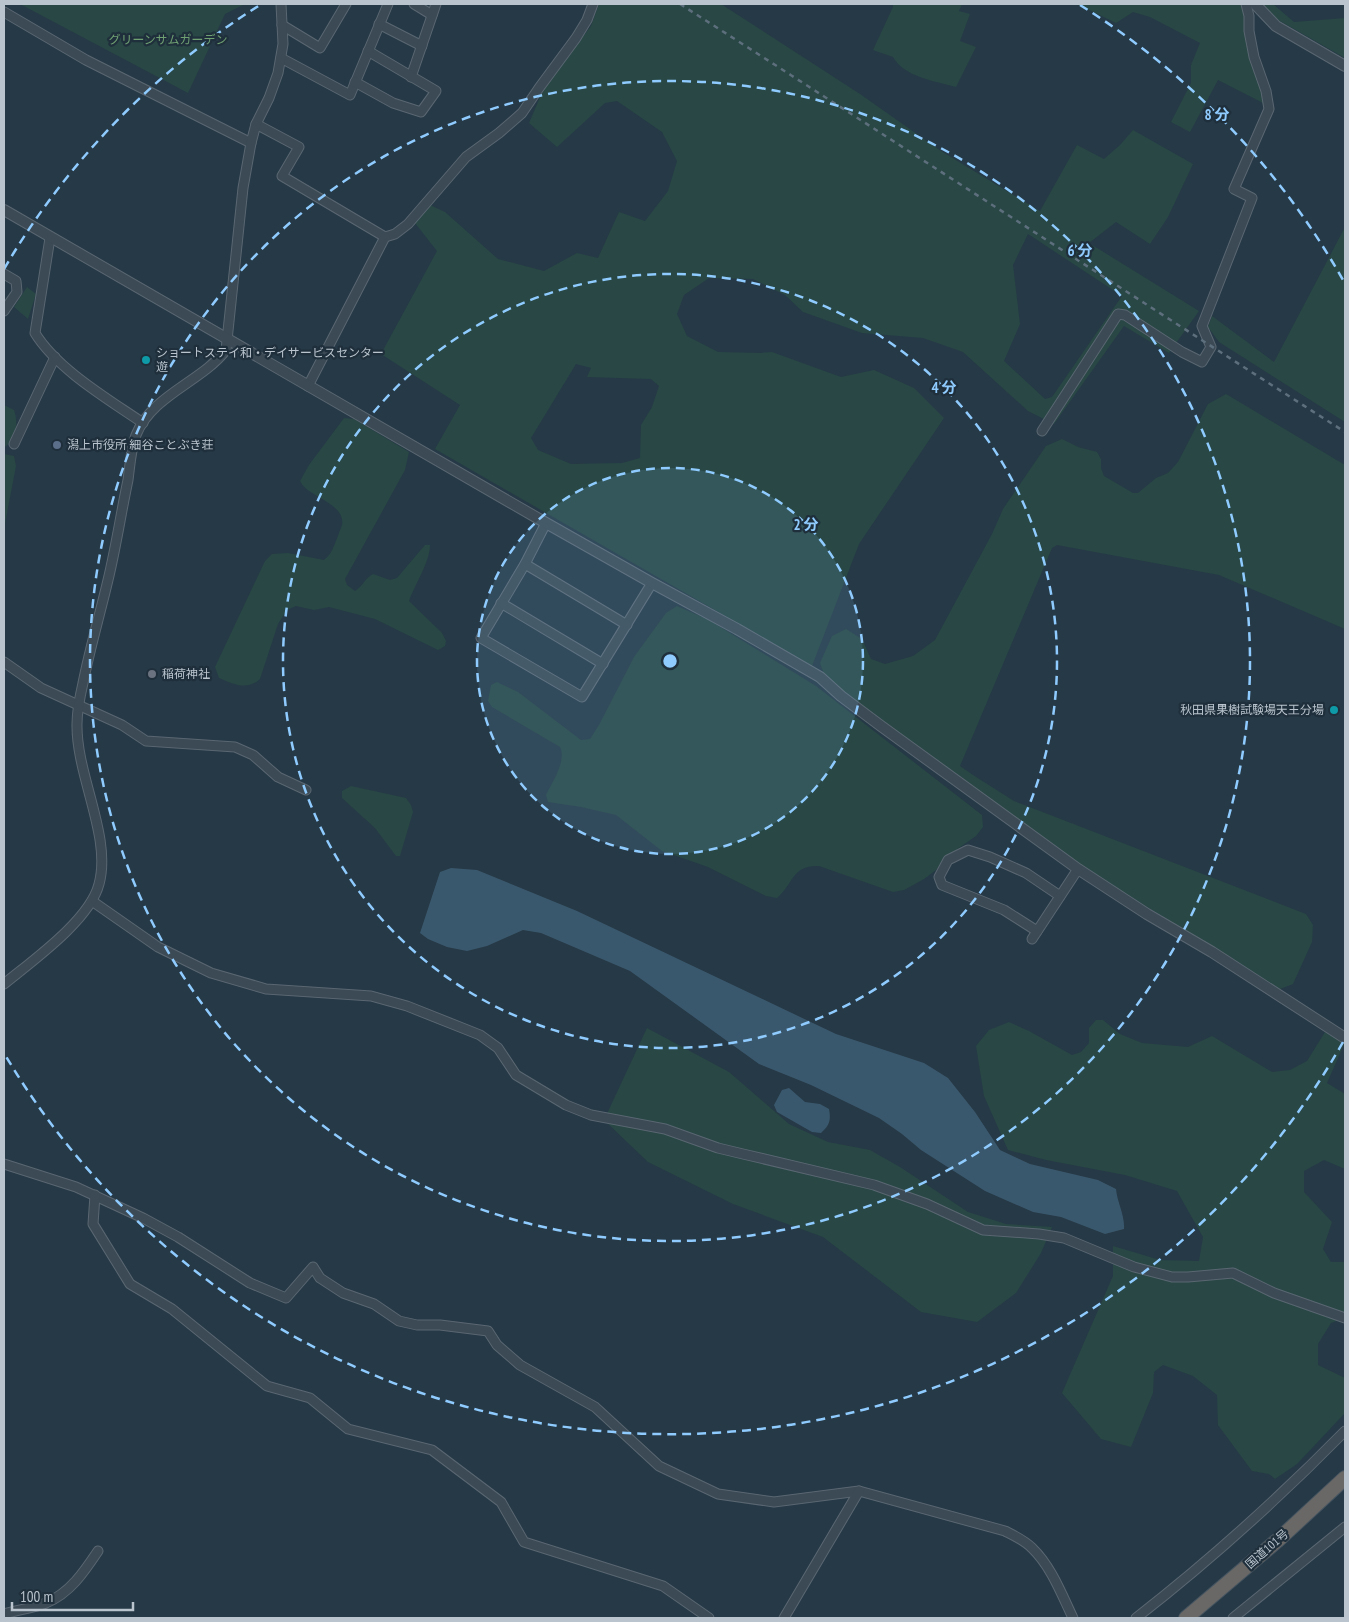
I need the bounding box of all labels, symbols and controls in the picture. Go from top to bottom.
park label: グリーンサムガーデン [108,32,228,47]
text: 8 分 [1204,105,1230,124]
text: 6 分 [1067,241,1093,260]
place label: ショートステイ和・デイサービスセンター 遊 [156,345,384,374]
marker: ショートステイ和・デイサービスセンター 遊 [140,354,152,366]
text: 4 分 [931,378,957,397]
place label: 潟上市役所 細谷ことぶき荘 [67,437,214,452]
marker: 潟上市役所 細谷ことぶき荘 [51,439,63,451]
text: 2 分 [793,515,819,534]
centre of rings [661,652,679,670]
place label: 稲荷神社 [162,666,210,681]
marker: 稲荷神社 [146,668,158,680]
place label: 秋田県果樹試験場天王分場 [1180,702,1324,717]
marker: 秋田県果樹試験場天王分場 [1328,704,1340,716]
street label: 国道101号 [1242,1526,1291,1571]
scale bar [12,1580,134,1612]
text: 100 m [20,1587,53,1606]

